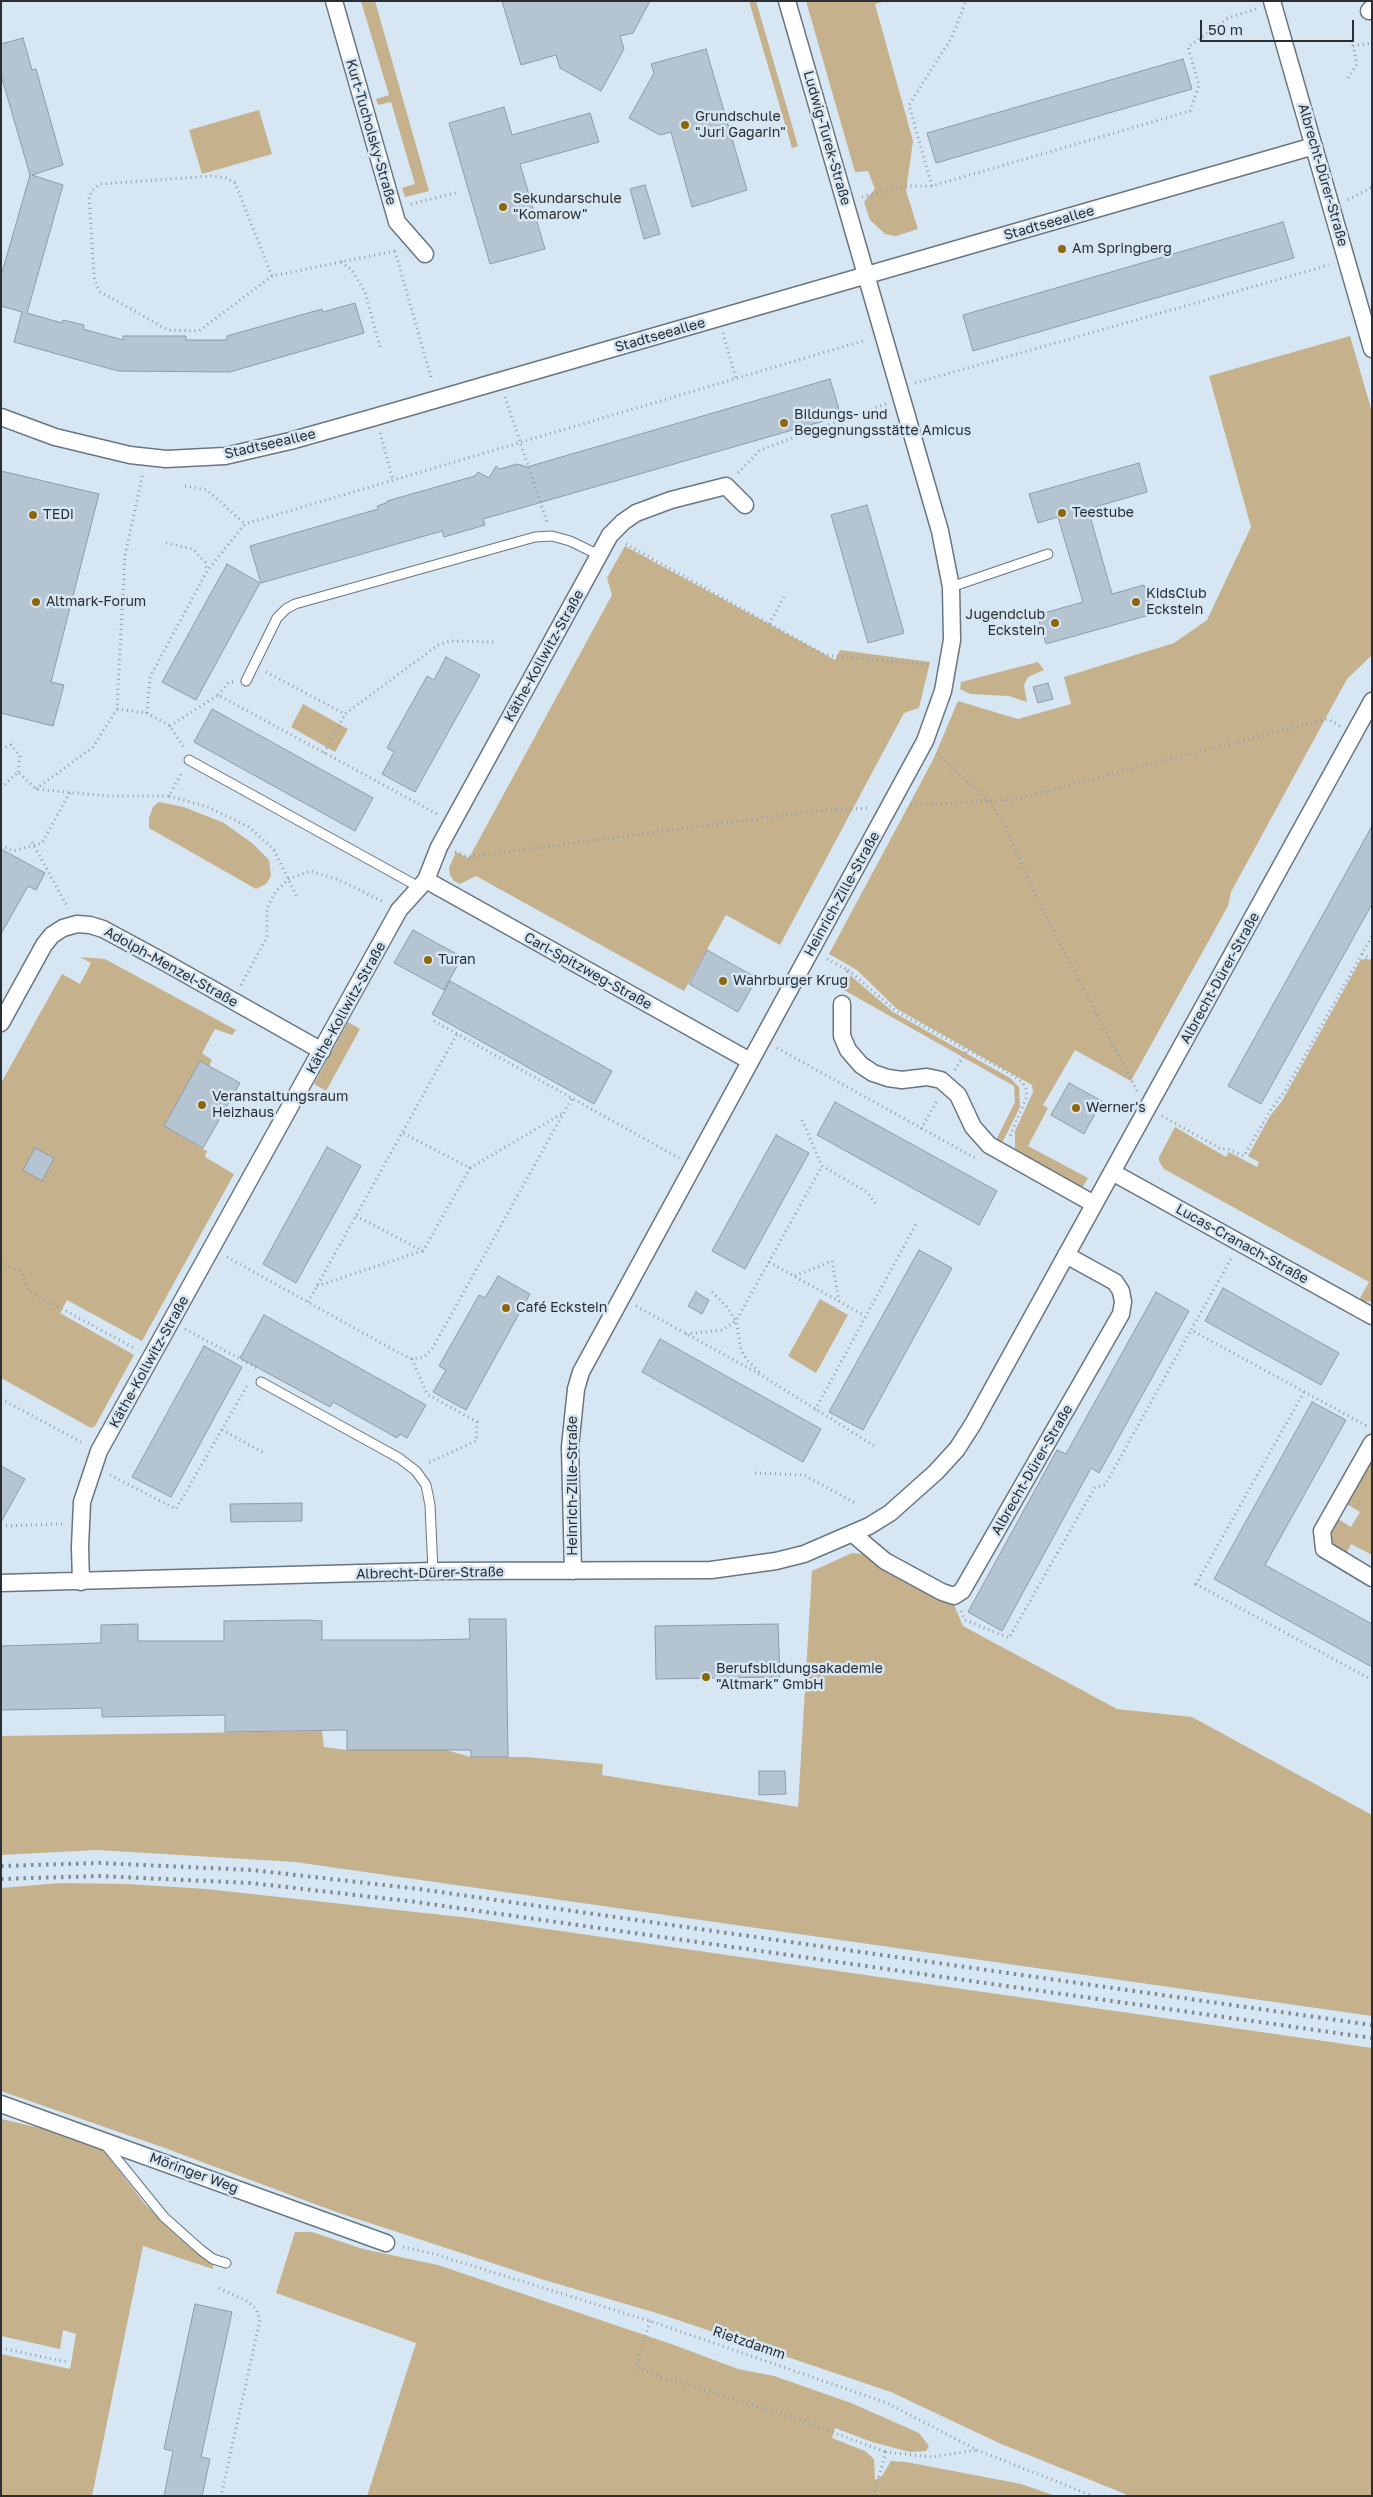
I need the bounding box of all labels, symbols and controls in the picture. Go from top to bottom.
scale bar [1203,10,1357,42]
text: 50 m [1208,20,1243,38]
street label: Kurt-Tucholsky-Straße [342,57,400,207]
street label: Ludwig-Turek-Straße [800,69,854,207]
street label: Albrecht-Dürer-Straße [1295,102,1351,248]
place label: Grundschule "Juri Gagarin" [695,109,786,142]
marker: Grundschule "Juri Gagarin" [679,119,691,131]
place label: Sekundarschule "Komarow" [513,191,622,223]
marker: Sekundarschule "Komarow" [497,201,509,213]
street label: Stadtseeallee [1002,202,1096,244]
place label: Am Springberg [1072,241,1172,257]
marker: Am Springberg [1056,243,1068,255]
street label: Stadtseeallee [613,314,707,356]
place label: Bildungs- und Begegnungsstätte Amicus [794,407,971,440]
marker: Bildungs- und Begegnungsstätte Amicus [778,417,790,429]
street label: Stadtseeallee [223,425,317,463]
place label: Teestube [1072,505,1134,521]
place label: TEDi [43,507,74,523]
marker: Teestube [1056,507,1068,519]
marker: TEDi [27,509,39,521]
place label: KidsClub Eckstein [1146,586,1207,618]
street label: Käthe-Kollwitz-Straße [501,587,587,725]
place label: Altmark-Forum [46,594,146,610]
marker: Altmark-Forum [30,596,42,608]
marker: KidsClub Eckstein [1130,596,1142,608]
place label: Jugendclub Eckstein [966,607,1045,640]
marker: Jugendclub Eckstein [1049,617,1061,629]
street label: Heinrich-Zille-Straße [801,829,883,959]
street label: Albrecht-Dürer-Straße [1177,909,1263,1047]
street label: Adolph-Menzel-Straße [101,923,241,1011]
street label: Carl-Spitzweg-Straße [521,929,655,1013]
street label: Käthe-Kollwitz-Straße [303,939,389,1077]
place label: Turan [438,952,476,968]
marker: Turan [422,954,434,966]
place label: Wahrburger Krug [733,973,848,989]
marker: Wahrburger Krug [717,975,729,987]
place label: Veranstaltungsraum Heizhaus [212,1089,348,1122]
marker: Veranstaltungsraum Heizhaus [196,1099,208,1111]
place label: Werner's [1086,1100,1146,1116]
marker: Werner's [1070,1102,1082,1114]
street label: Lucas-Cranach-Straße [1173,1201,1311,1287]
street label: Käthe-Kollwitz-Straße [106,1293,192,1431]
place label: Café Eckstein [516,1300,607,1316]
marker: Café Eckstein [500,1302,512,1314]
street label: Albrecht-Dürer-Straße [988,1402,1076,1538]
street label: Heinrich-Zille-Straße [565,1416,581,1556]
street label: Albrecht-Dürer-Straße [356,1563,504,1583]
place label: Berufsbildungsakademie "Altmark" GmbH [716,1661,883,1694]
marker: Berufsbildungsakademie "Altmark" GmbH [700,1671,712,1683]
street label: Möringer Weg [147,2149,241,2197]
street label: Rietzdamm [710,2323,788,2363]

